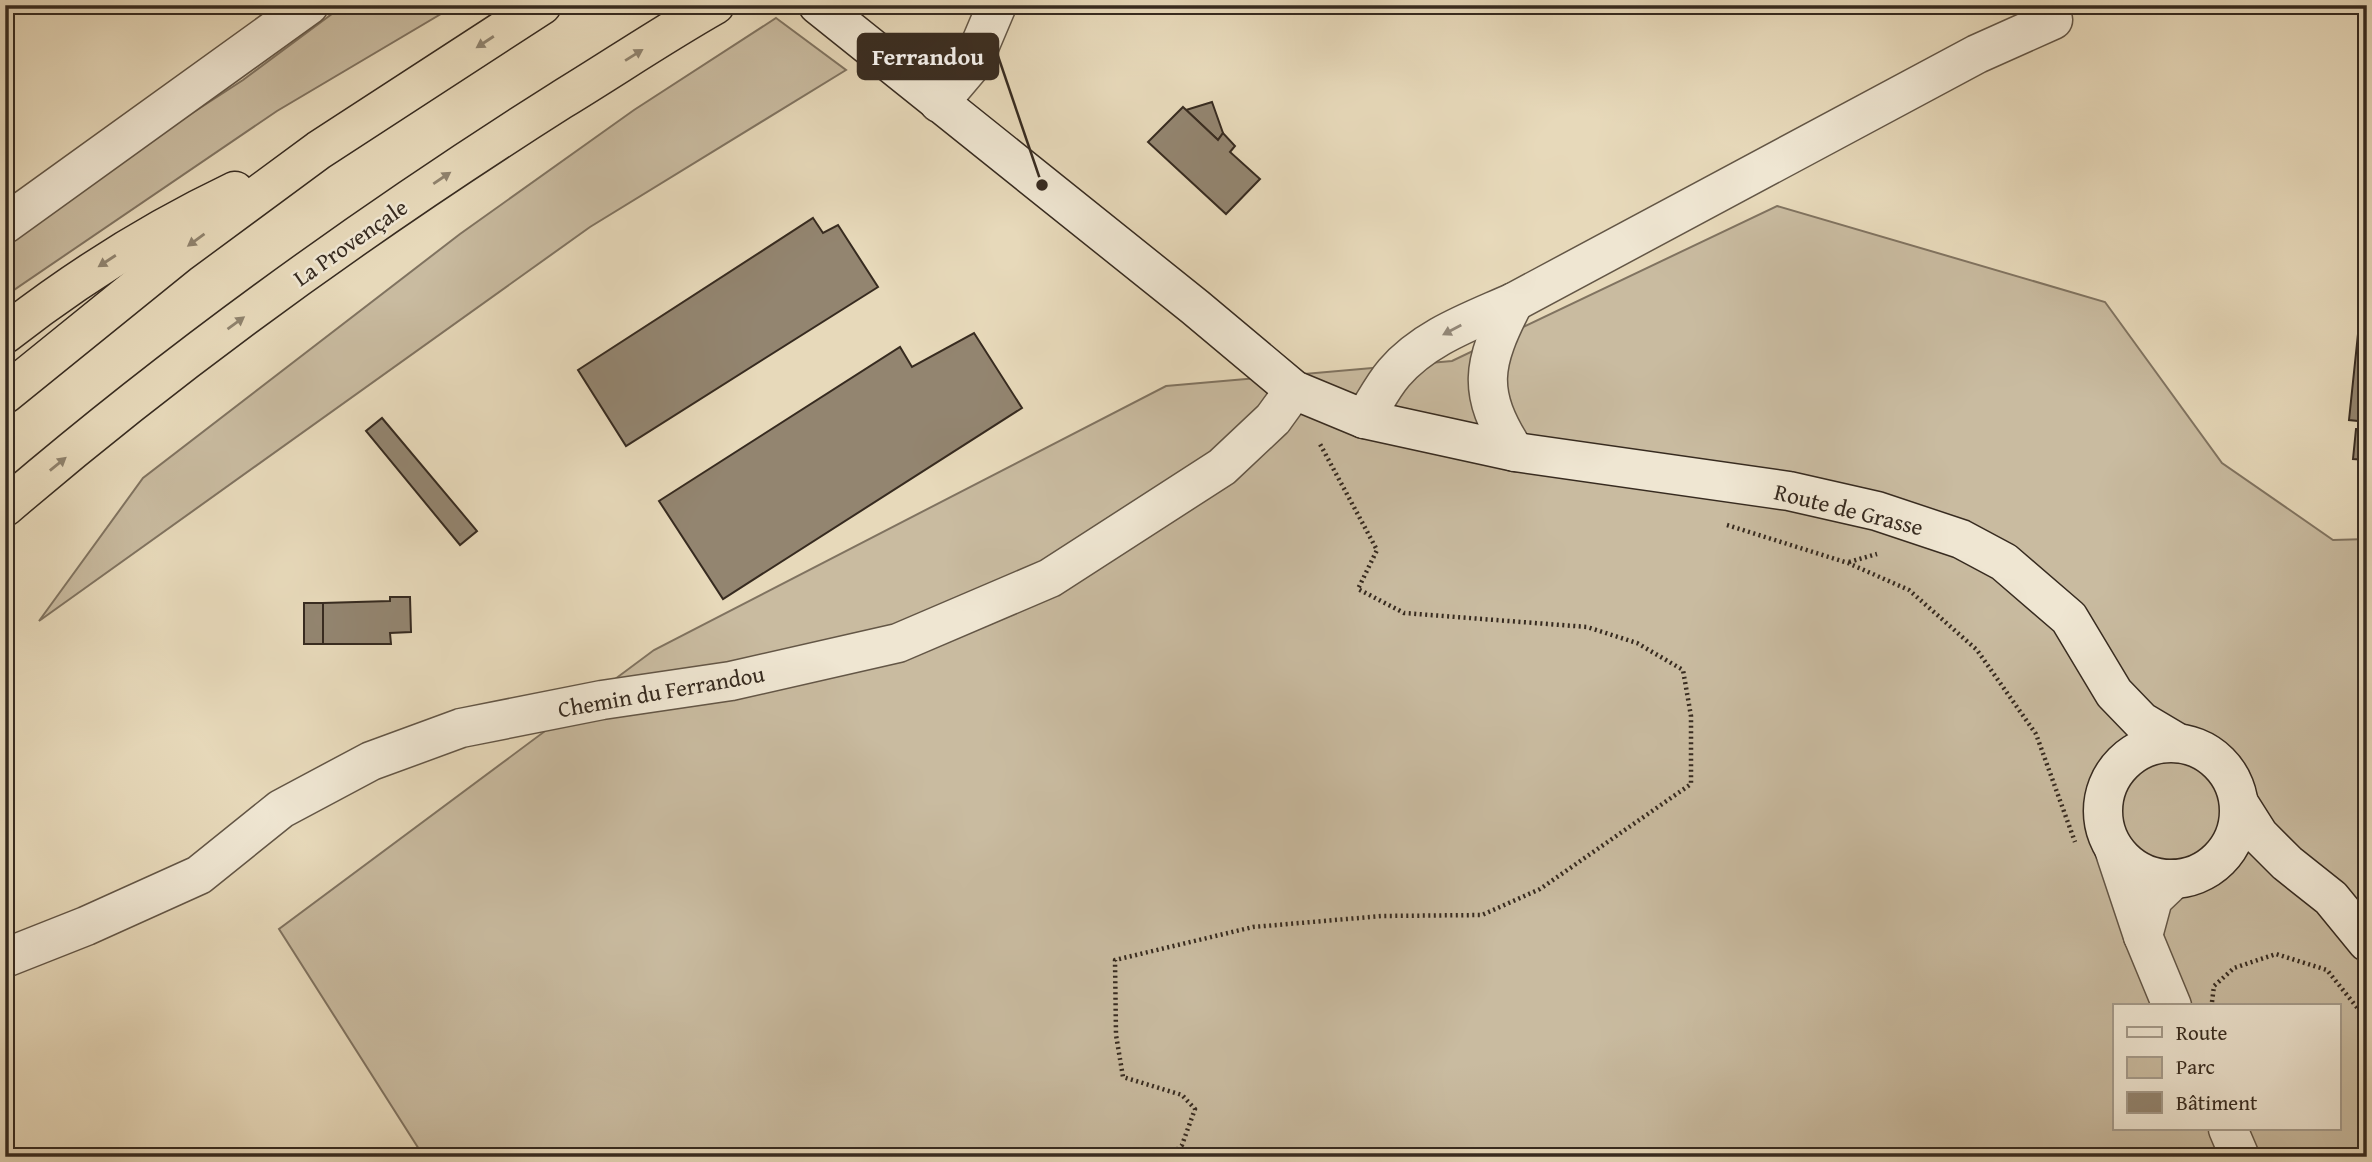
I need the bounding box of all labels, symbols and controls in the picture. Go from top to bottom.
callout: Ferrandou [858,34,998,79]
one-way arrow [475,36,495,49]
text: Ferrandou [872,39,984,74]
one-way arrow [624,48,644,61]
one-way arrow [432,171,452,184]
street label: La Provençale [286,190,414,294]
one-way arrow [187,233,206,247]
one-way arrow [97,255,116,268]
one-way arrow [227,315,245,330]
one-way arrow [1442,325,1462,336]
one-way arrow [49,457,67,471]
street label: Route de Grasse [1771,475,1927,543]
street label: Chemin du Ferrandou [555,656,767,725]
legend [2113,1004,2340,1130]
text: Route [2176,1017,2228,1048]
text: Parc [2176,1051,2215,1082]
text: Bâtiment [2176,1087,2258,1118]

